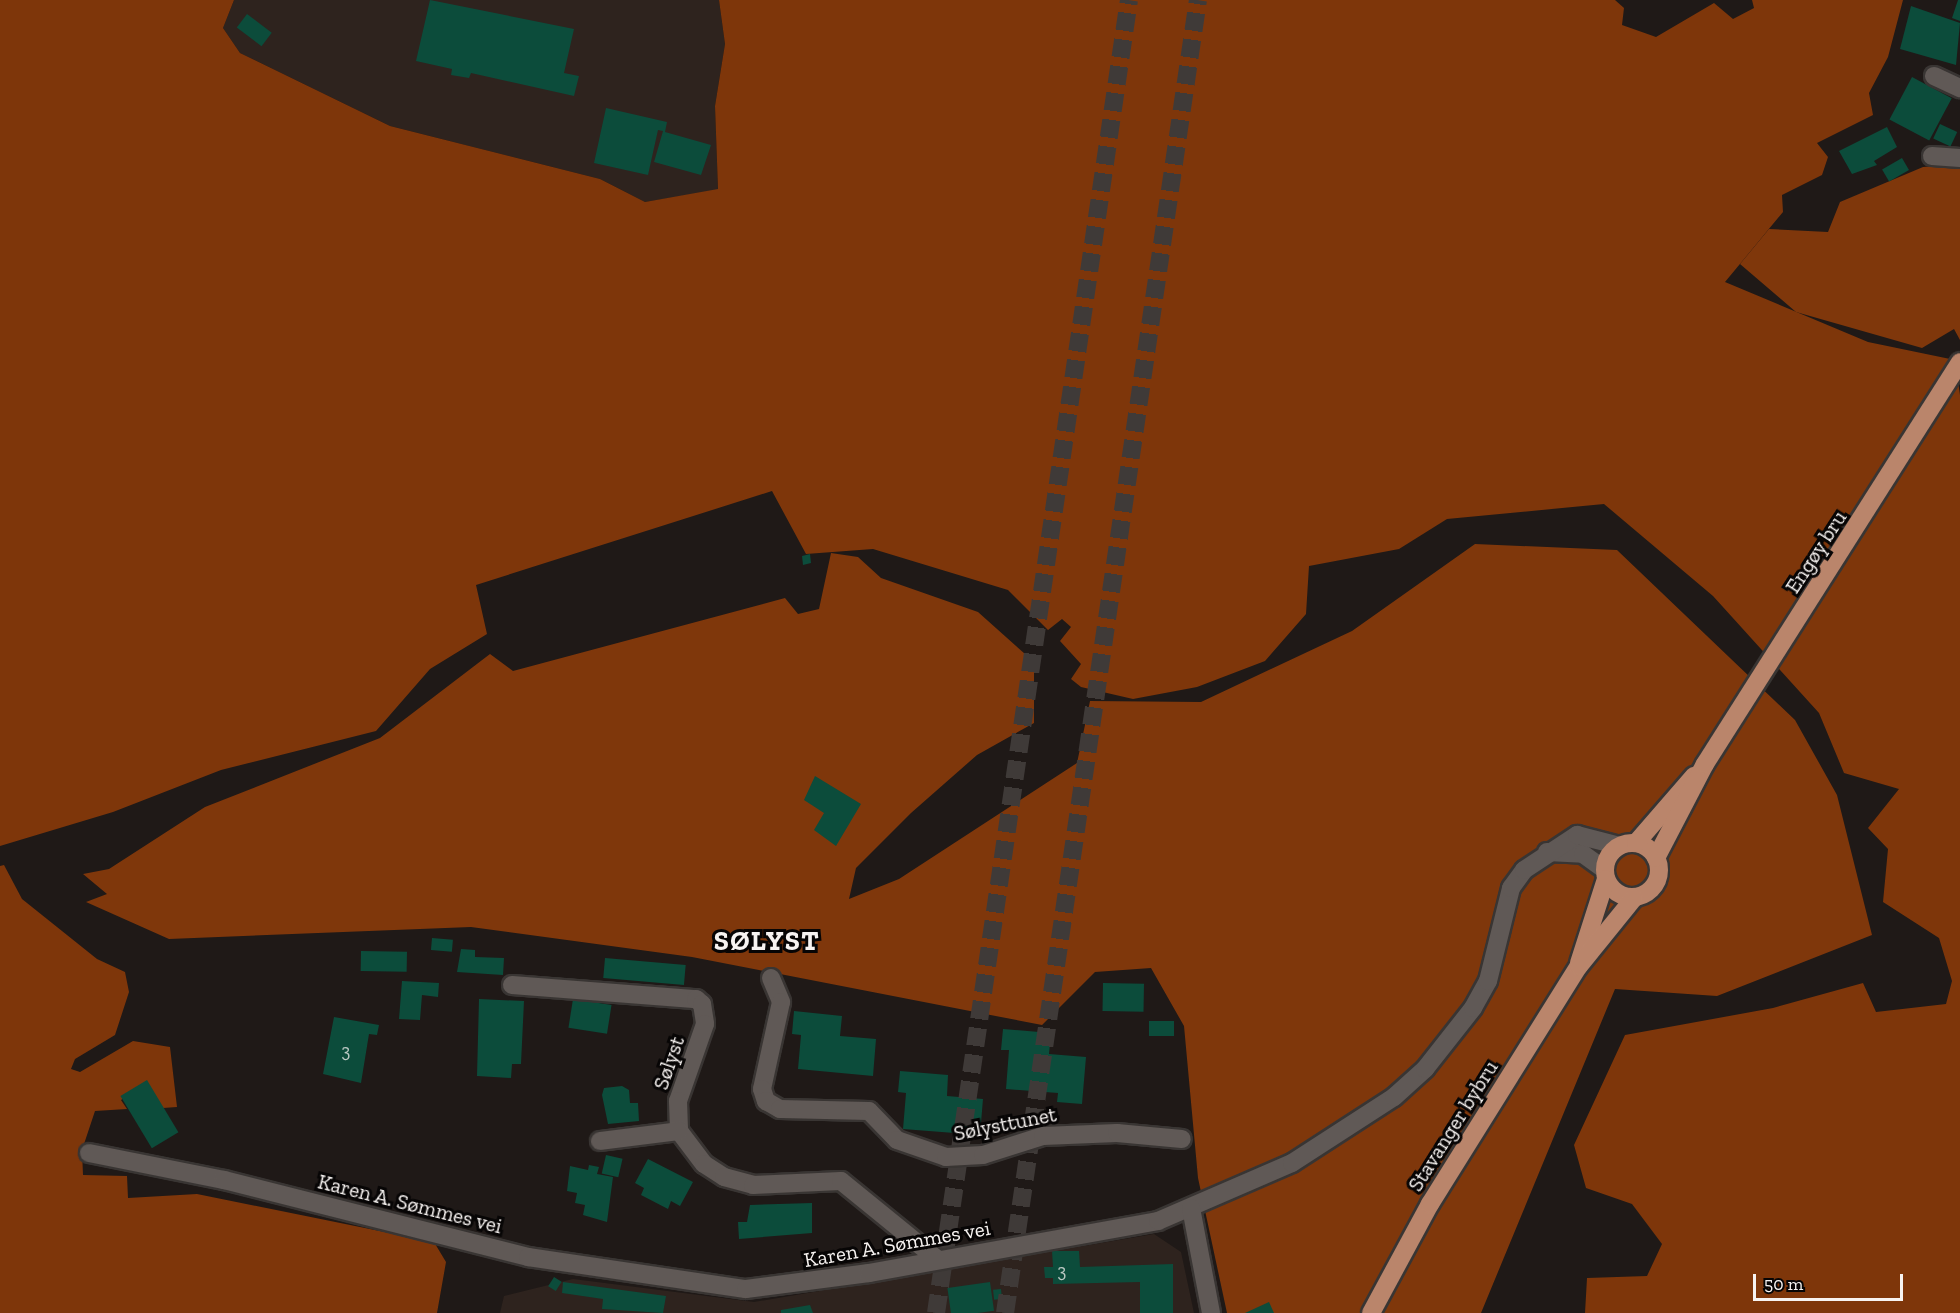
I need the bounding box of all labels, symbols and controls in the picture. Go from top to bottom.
street label: Engøy bru [1780,506,1852,598]
district label: SØLYST [714,926,820,958]
street label: Sølyst [648,1033,690,1093]
house number: 3 [342,1040,350,1062]
street label: Stavanger bybru [1403,1056,1503,1196]
street label: Sølysttunet [952,1102,1058,1146]
street label: Karen A. Sømmes vei [315,1169,505,1239]
street label: Karen A. Sømmes vei [801,1215,993,1273]
house number: 3 [1058,1260,1066,1282]
scale bar [1756,1262,1906,1300]
text: 50 m [1764,1273,1803,1295]

